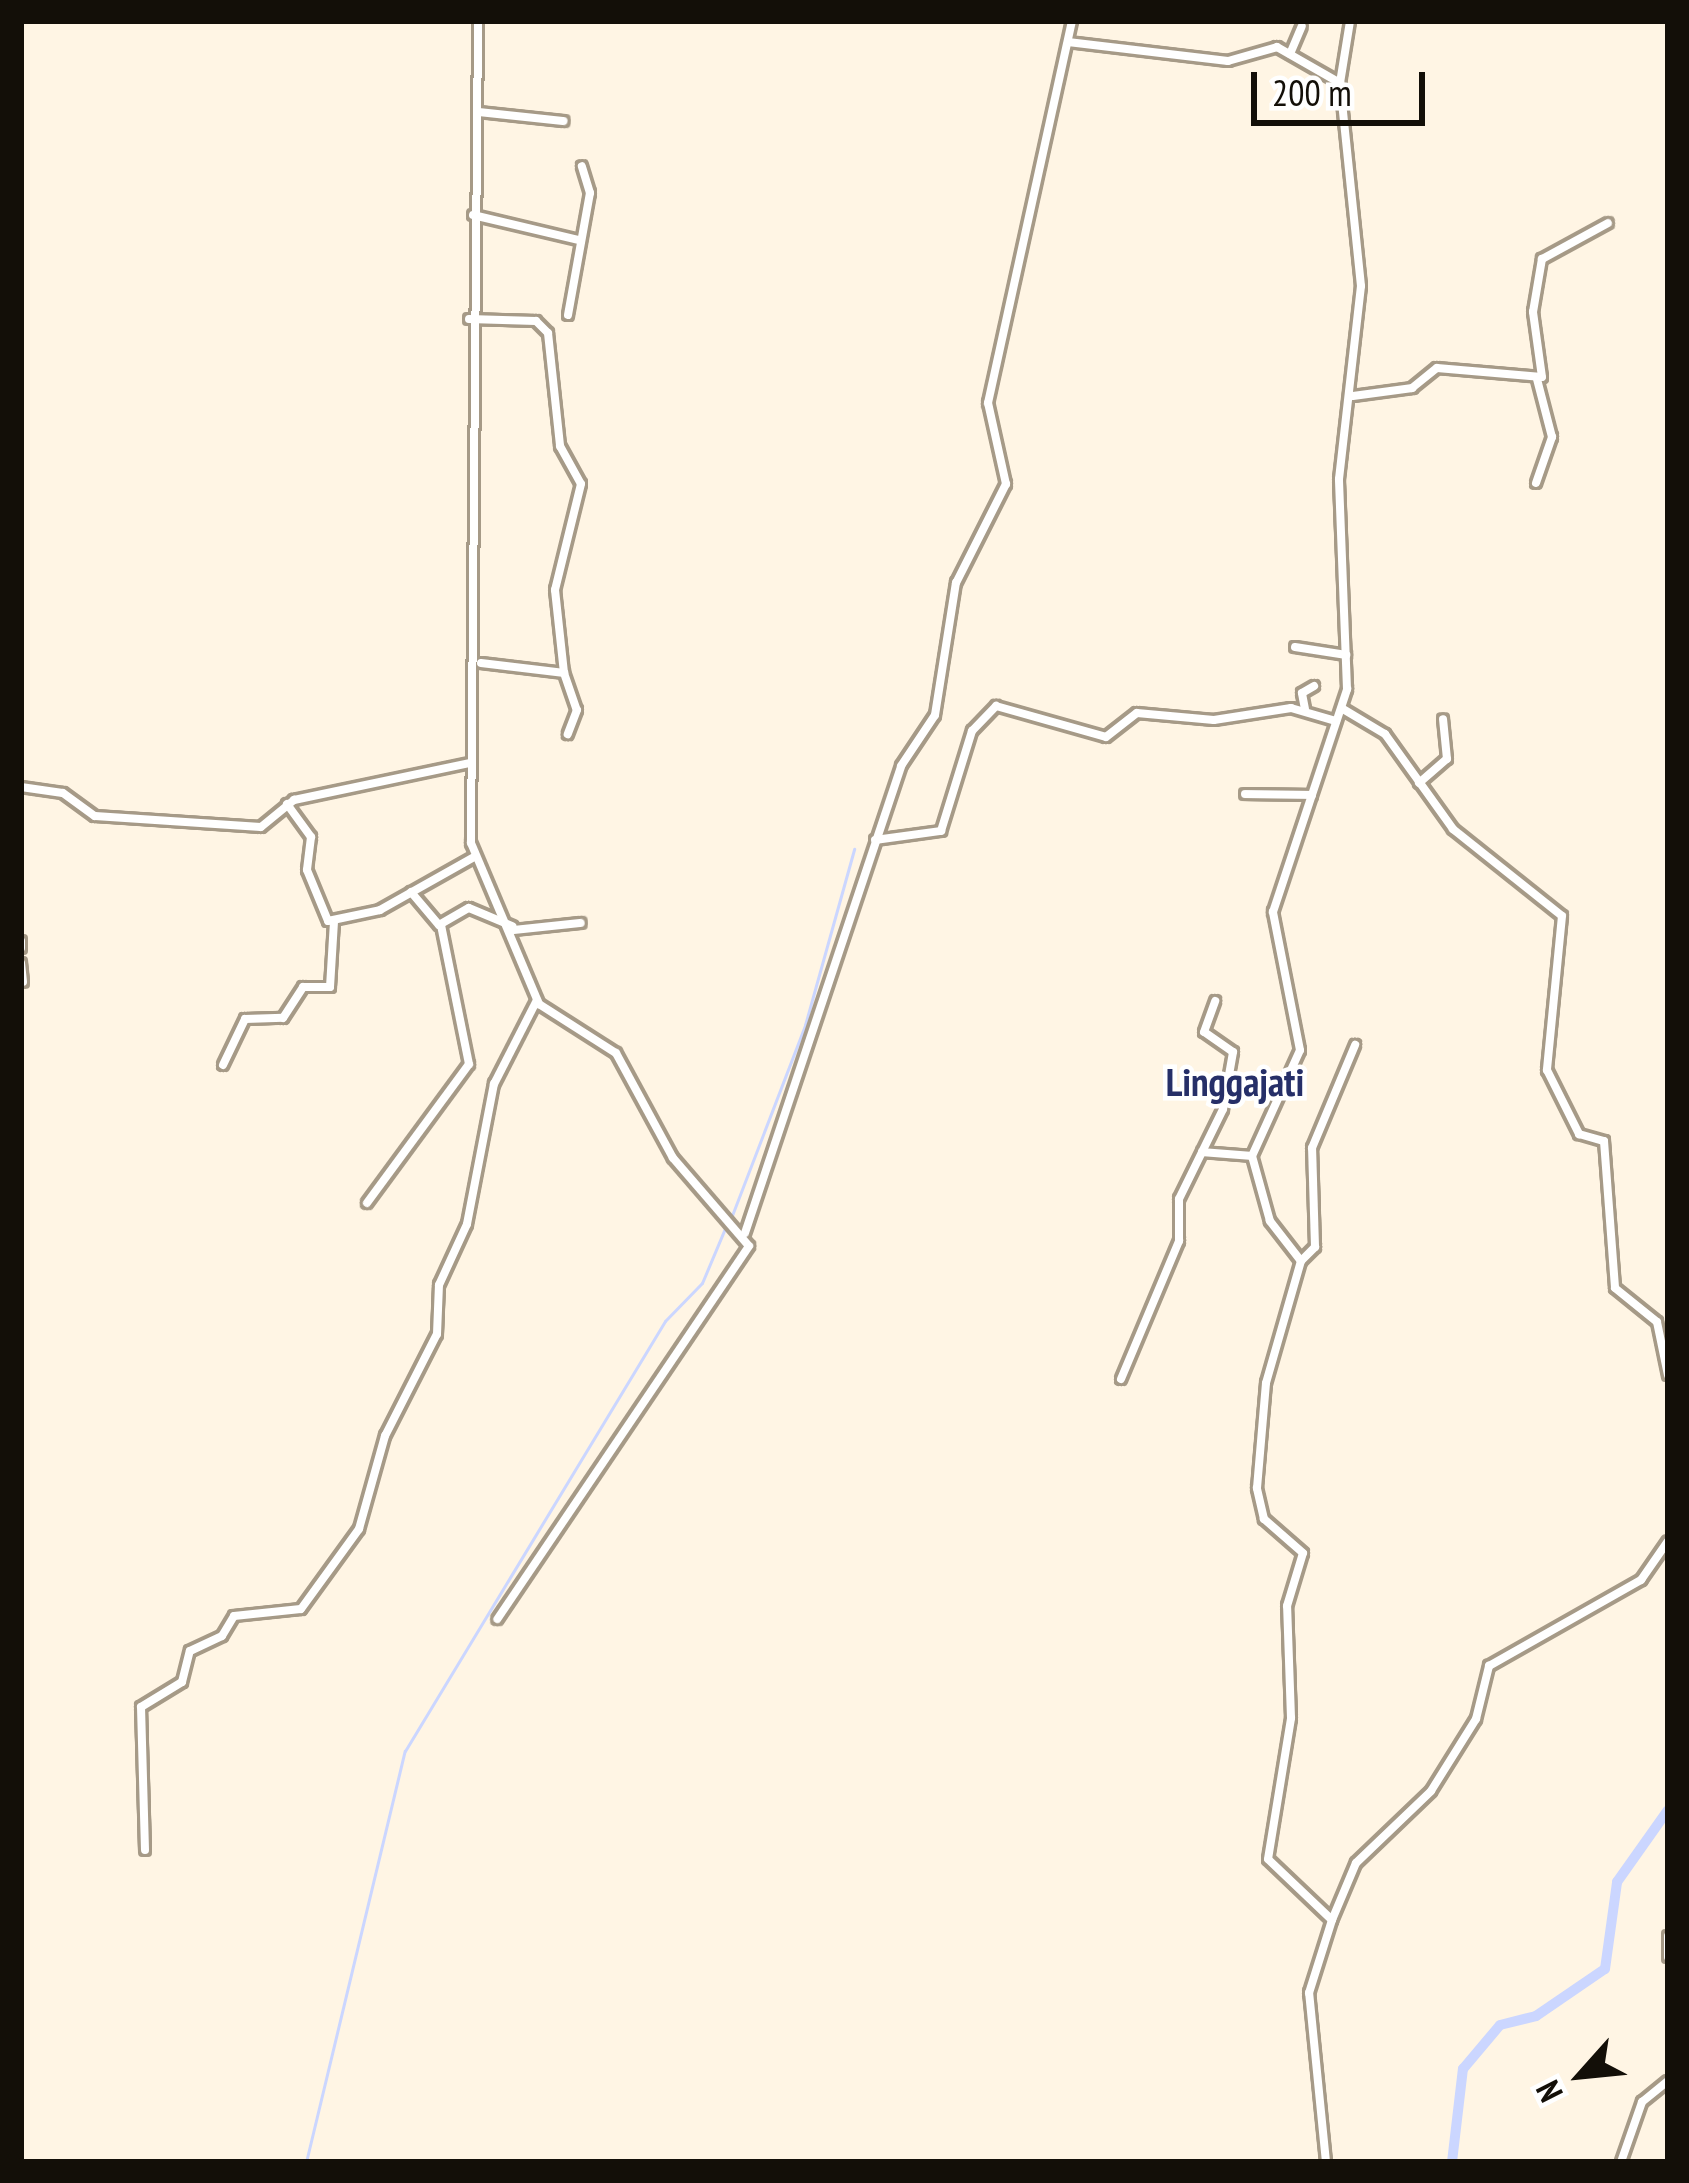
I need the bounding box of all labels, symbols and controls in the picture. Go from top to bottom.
scale bar [1257,48,1431,122]
text: 200 m [1272,69,1352,116]
district label: Linggajati [1166,1059,1304,1105]
north arrow [1521,2015,1641,2135]
text: N [1525,2074,1572,2109]

